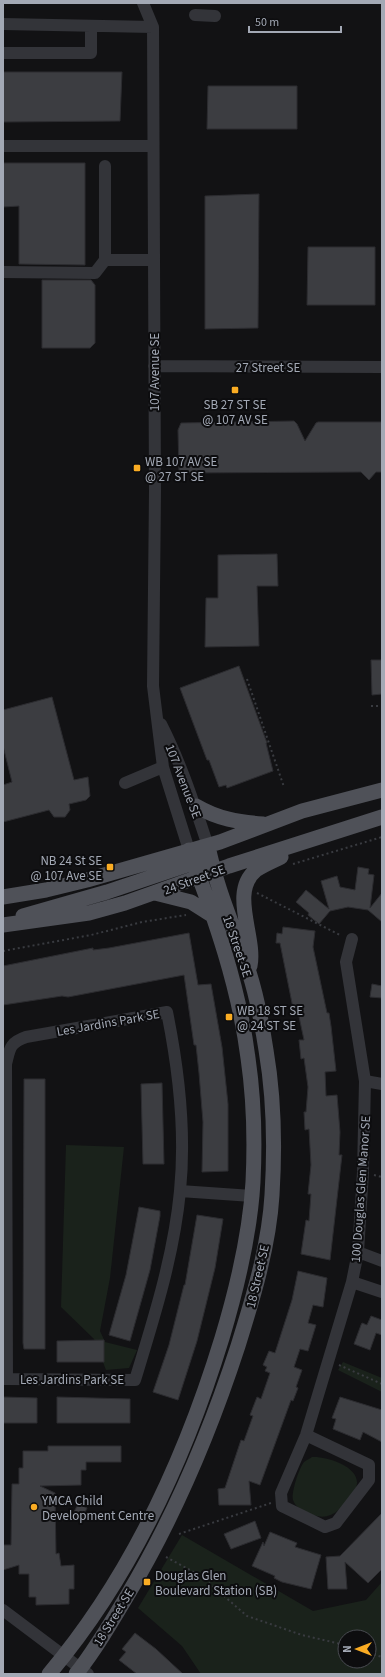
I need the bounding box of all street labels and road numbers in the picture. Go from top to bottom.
street label: 107 Avenue SE [146,333,164,411]
street label: 27 Street SE [236,359,300,377]
street label: 107 Avenue SE [161,742,206,821]
street label: 24 Street SE [161,860,228,899]
street label: 18 Street SE [218,913,256,980]
street label: Les Jardins Park SE [55,1005,161,1041]
street label: 100 Douglas Glen Manor SE [347,1115,375,1263]
street label: 18 Street SE [242,1243,274,1310]
street label: Les Jardins Park SE [20,1371,124,1389]
street label: 18 Street SE [89,1585,139,1650]

